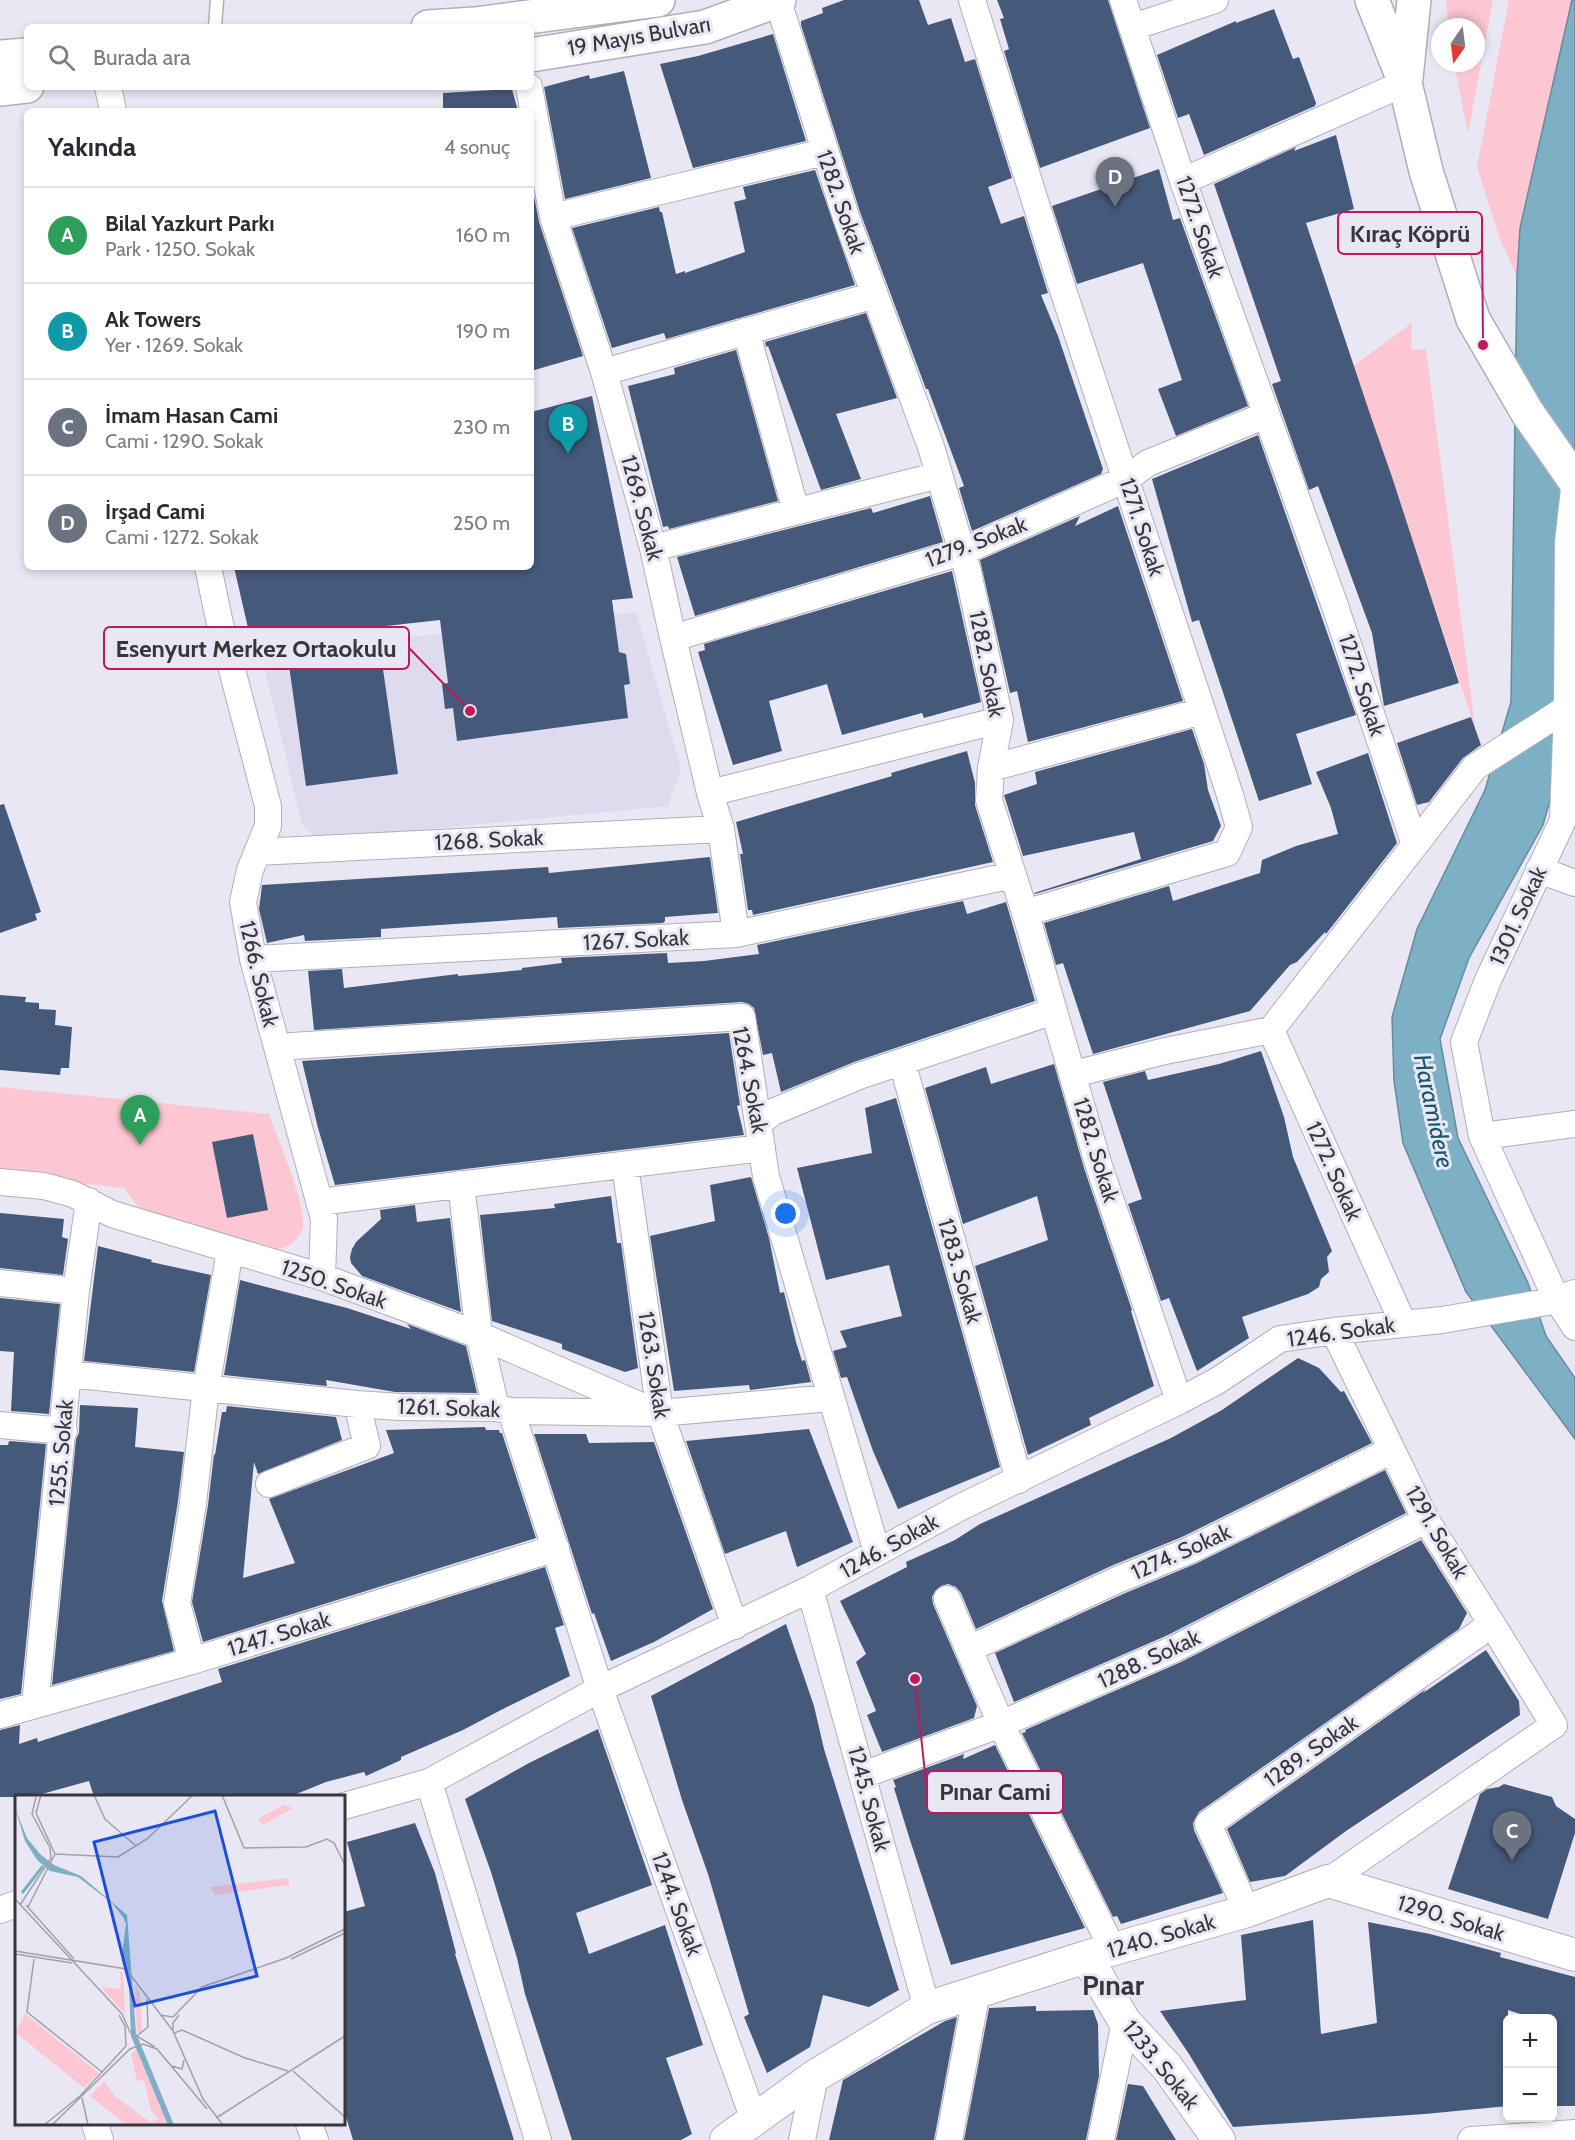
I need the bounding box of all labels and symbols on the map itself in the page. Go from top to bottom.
street label: 19 Mayıs Bulvarı [565,10,713,62]
north arrow [1431,18,1485,72]
street label: 1282. Sokak [811,146,871,258]
pin: D [1096,158,1134,207]
street label: 1272. Sokak [1170,173,1230,282]
callout: Kıraç Köprü [1338,212,1482,254]
text: Kıraç Köprü [1350,219,1470,248]
pin: B [548,404,588,454]
street label: 1269. Sokak [615,452,669,564]
street label: 1271. Sokak [1113,475,1171,580]
street label: 1279. Sokak [921,510,1031,574]
street label: 1282. Sokak [963,608,1011,720]
callout: Esenyurt Merkez Ortaokulu [104,627,409,669]
street label: 1272. Sokak [1333,630,1391,740]
text: Esenyurt Merkez Ortaokulu [115,634,397,663]
street label: 1268. Sokak [434,824,544,856]
street label: 1301. Sokak [1483,862,1553,970]
street label: 1266. Sokak [234,918,284,1030]
street label: 1267. Sokak [582,924,690,956]
street label: 1264. Sokak [726,1024,774,1136]
water label: Haramidere [1408,1052,1460,1170]
street label: 1282. Sokak [1067,1094,1125,1206]
pin: A [120,1096,160,1145]
street label: 1272. Sokak [1300,1117,1368,1225]
your location [771,1199,800,1228]
street label: 1283. Sokak [932,1215,988,1327]
street label: 1250. Sokak [278,1253,391,1315]
street label: 1263. Sokak [632,1310,676,1420]
street label: 1246. Sokak [1285,1311,1397,1353]
street label: 1261. Sokak [397,1393,501,1423]
street label: 1255. Sokak [43,1398,79,1508]
street label: 1291. Sokak [1400,1481,1475,1583]
street label: 1246. Sokak [835,1508,943,1584]
street label: 1274. Sokak [1127,1518,1235,1586]
street label: 1247. Sokak [224,1606,334,1662]
street label: 1288. Sokak [1093,1623,1205,1694]
street label: 1289. Sokak [1259,1709,1363,1793]
street label: 1245. Sokak [842,1743,896,1855]
callout: Pınar Cami [927,1771,1063,1813]
text: Pınar Cami [939,1777,1051,1806]
inset map [15,1795,345,2125]
pin: C [1492,1812,1532,1861]
street label: 1244. Sokak [646,1848,708,1960]
street label: 1290. Sokak [1394,1889,1508,1947]
street label: 1240. Sokak [1104,1908,1218,1964]
district label: Pınar [1082,1968,1145,2002]
street label: 1233. Sokak [1117,2015,1205,2115]

